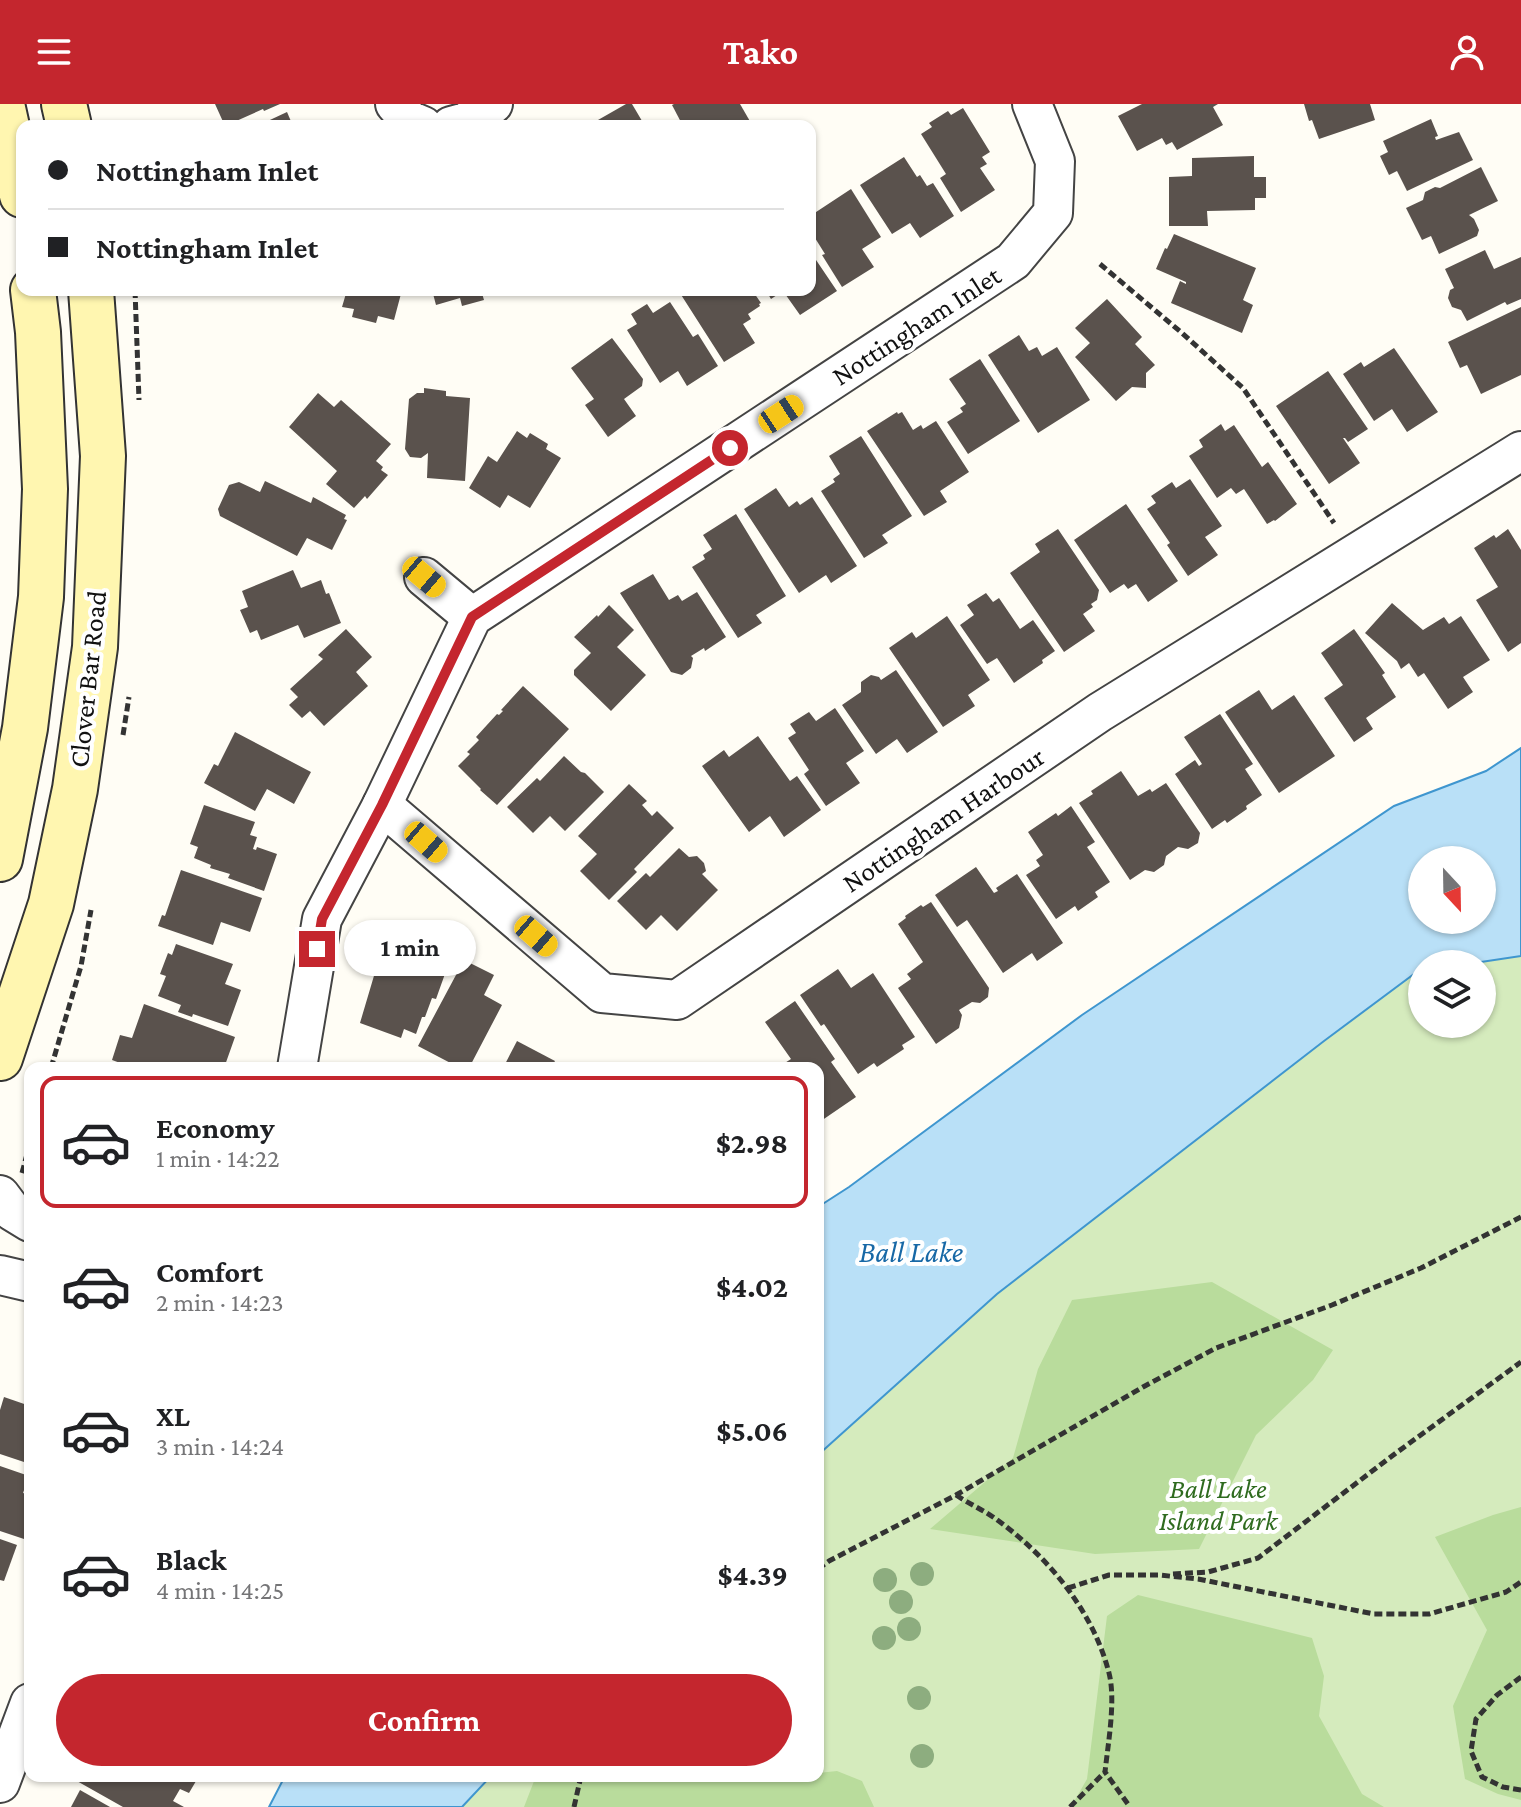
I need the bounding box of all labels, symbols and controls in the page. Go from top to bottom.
icon: menu [32,30,76,74]
icon: person [1445,30,1489,74]
text: Tako [723,32,798,72]
text: Nottingham Inlet [96,154,318,187]
text: Nottingham Inlet [96,231,318,264]
street label: Nottingham Inlet [826,259,1007,391]
car [754,391,808,437]
route start [712,430,748,466]
car [398,552,450,602]
street label: Clover Bar Road [63,589,112,769]
street label: Nottingham Harbour [837,740,1050,898]
car [400,817,452,867]
north arrow [1408,846,1496,934]
map controls [1408,846,1496,1038]
car [510,911,562,961]
callout: 1 min [345,921,477,977]
route end [299,931,335,967]
text: 1 min [380,933,440,962]
button: layers [1408,950,1496,1038]
icon: car [60,1106,132,1178]
text: Economy [156,1111,275,1144]
text: $2.98 [716,1126,788,1159]
text: 1 min · 14:22 [156,1144,280,1173]
water label: Ball Lake [859,1235,963,1268]
icon: car [60,1250,132,1322]
text: Comfort [156,1255,263,1288]
text: $4.02 [716,1270,788,1303]
text: 2 min · 14:23 [156,1288,284,1317]
icon: car [60,1394,132,1466]
text: XL [156,1399,190,1432]
text: $5.06 [716,1414,788,1447]
text: 3 min · 14:24 [156,1432,284,1461]
park label: Ball Lake Island Park [1159,1473,1279,1536]
icon: car [60,1538,132,1610]
text: Black [156,1543,227,1576]
text: $4.39 [717,1558,788,1591]
text: 4 min · 14:25 [156,1576,284,1605]
button: Confirm [56,1674,792,1766]

